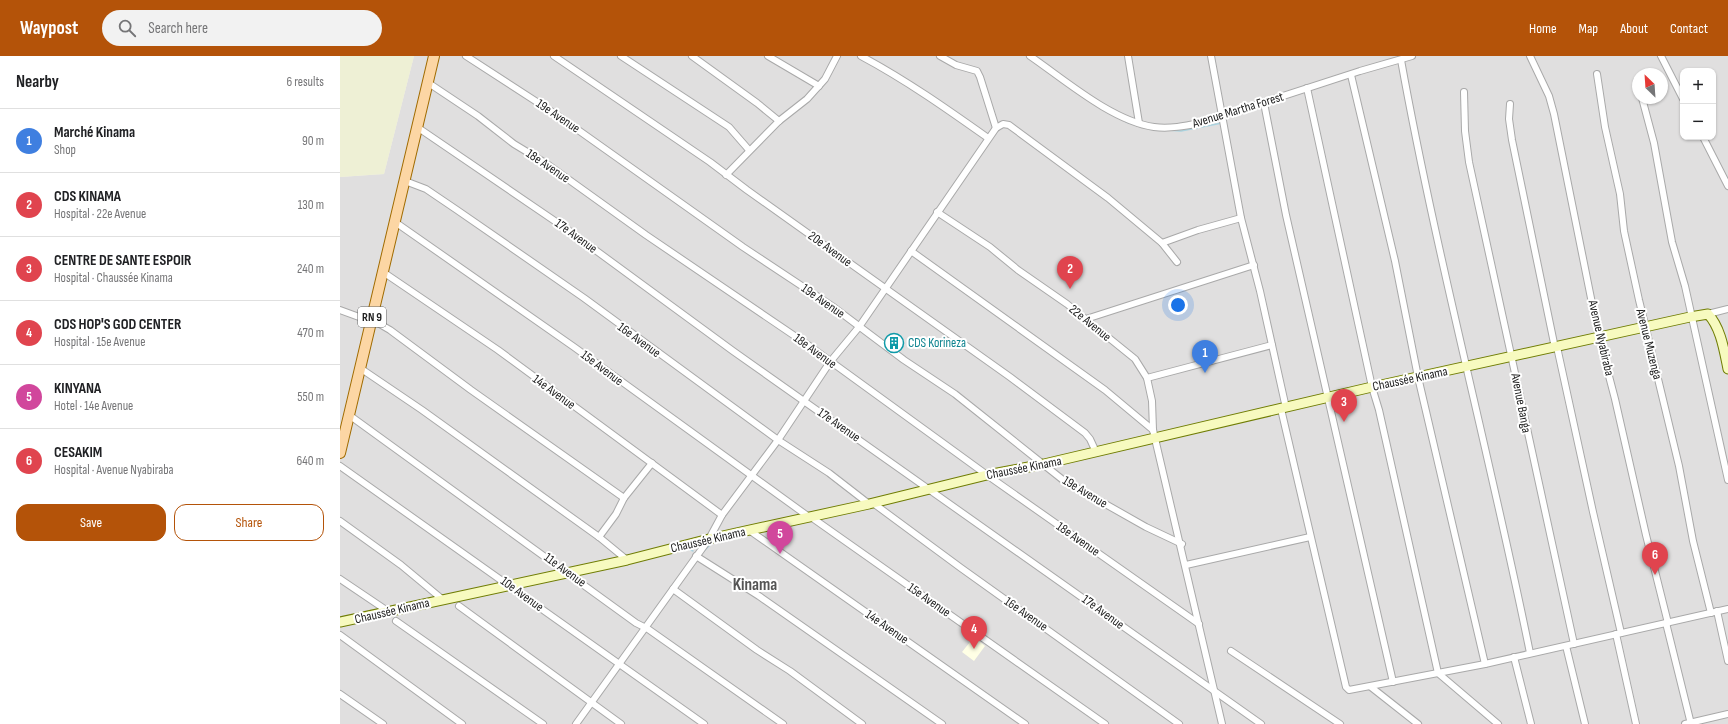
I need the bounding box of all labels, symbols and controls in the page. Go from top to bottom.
search box [102,10,382,46]
text: Waypost [20,17,78,40]
icon: search [116,17,138,39]
text: Search here [148,19,208,38]
text: Home [1529,20,1557,37]
text: Map [1579,20,1598,37]
text: About [1620,20,1648,37]
text: Contact [1670,20,1708,37]
north arrow [1632,68,1668,104]
map controls [1680,68,1716,140]
button: + [1680,68,1716,104]
text: Nearby [16,72,59,92]
text: 6 results [286,74,324,90]
street label: Avenue Martha Forest [1189,89,1286,132]
street label: 19e Avenue [533,96,583,136]
button: − [1680,104,1716,140]
text: Marché Kinama [54,123,135,142]
text: 1 [26,133,32,149]
text: 90 m [302,133,324,149]
text: Shop [54,142,76,158]
street label: 18e Avenue [523,146,573,186]
text: CDS KINAMA [54,187,121,206]
text: 2 [26,197,32,213]
text: 130 m [298,197,324,213]
text: Hospital · 22e Avenue [54,206,146,222]
street label: 17e Avenue [552,215,600,257]
street label: 20e Avenue [805,228,855,270]
text: CENTRE DE SANTE ESPOIR [54,251,191,270]
pin: 2 [1057,256,1083,289]
text: 3 [26,261,32,277]
text: 240 m [297,261,324,277]
text: Hospital · Chaussée Kinama [54,270,173,286]
street label: 19e Avenue [798,280,848,322]
your location [1168,295,1188,315]
street label: Avenue Nyabiraba [1584,298,1617,377]
street label: 22e Avenue [1066,301,1114,345]
street label: Avenue Muzenga [1632,306,1666,381]
road number: RN 9 [358,307,386,327]
text: CDS HOP'S GOD CENTER [54,315,181,334]
street label: 16e Avenue [614,319,664,361]
text: 4 [26,325,32,341]
text: 470 m [297,325,324,341]
street label: 18e Avenue [790,330,840,372]
building icon: CDS Korineza [883,332,905,354]
text: Hospital · 15e Avenue [54,334,145,350]
place label: CDS Korineza [908,335,966,351]
pin: 1 [1192,340,1218,373]
street label: 15e Avenue [578,347,626,389]
street label: Chaussée Kinama [1371,363,1449,395]
street label: 14e Avenue [529,371,579,413]
street label: Avenue Banga [1507,371,1535,434]
text: KINYANA [54,379,101,398]
text: 5 [26,389,32,405]
text: 550 m [297,389,324,405]
pin: 3 [1331,389,1357,422]
text: Hotel · 14e Avenue [54,398,133,414]
street label: 17e Avenue [814,404,864,446]
text: CESAKIM [54,443,102,462]
text: 6 [26,453,32,469]
text: 640 m [296,453,324,469]
street label: Chaussée Kinama [985,453,1063,483]
text: Hospital · Avenue Nyabiraba [54,462,174,478]
street label: 19e Avenue [1060,472,1110,512]
button: Save [16,504,166,541]
button: Share [174,504,324,541]
street label: 18e Avenue [1053,518,1103,560]
pin: 5 [767,521,793,554]
street label: Chaussée Kinama [669,524,747,556]
pin: 6 [1642,542,1668,575]
street label: 11e Avenue [541,549,589,591]
street label: 10e Avenue [497,573,547,615]
district label: Kinama [733,575,777,595]
street label: 15e Avenue [904,579,954,621]
street label: 17e Avenue [1079,591,1127,633]
street label: 16e Avenue [1001,593,1051,635]
street label: Chaussée Kinama [353,595,431,627]
street label: 14e Avenue [862,606,912,648]
pin: 4 [961,616,987,649]

